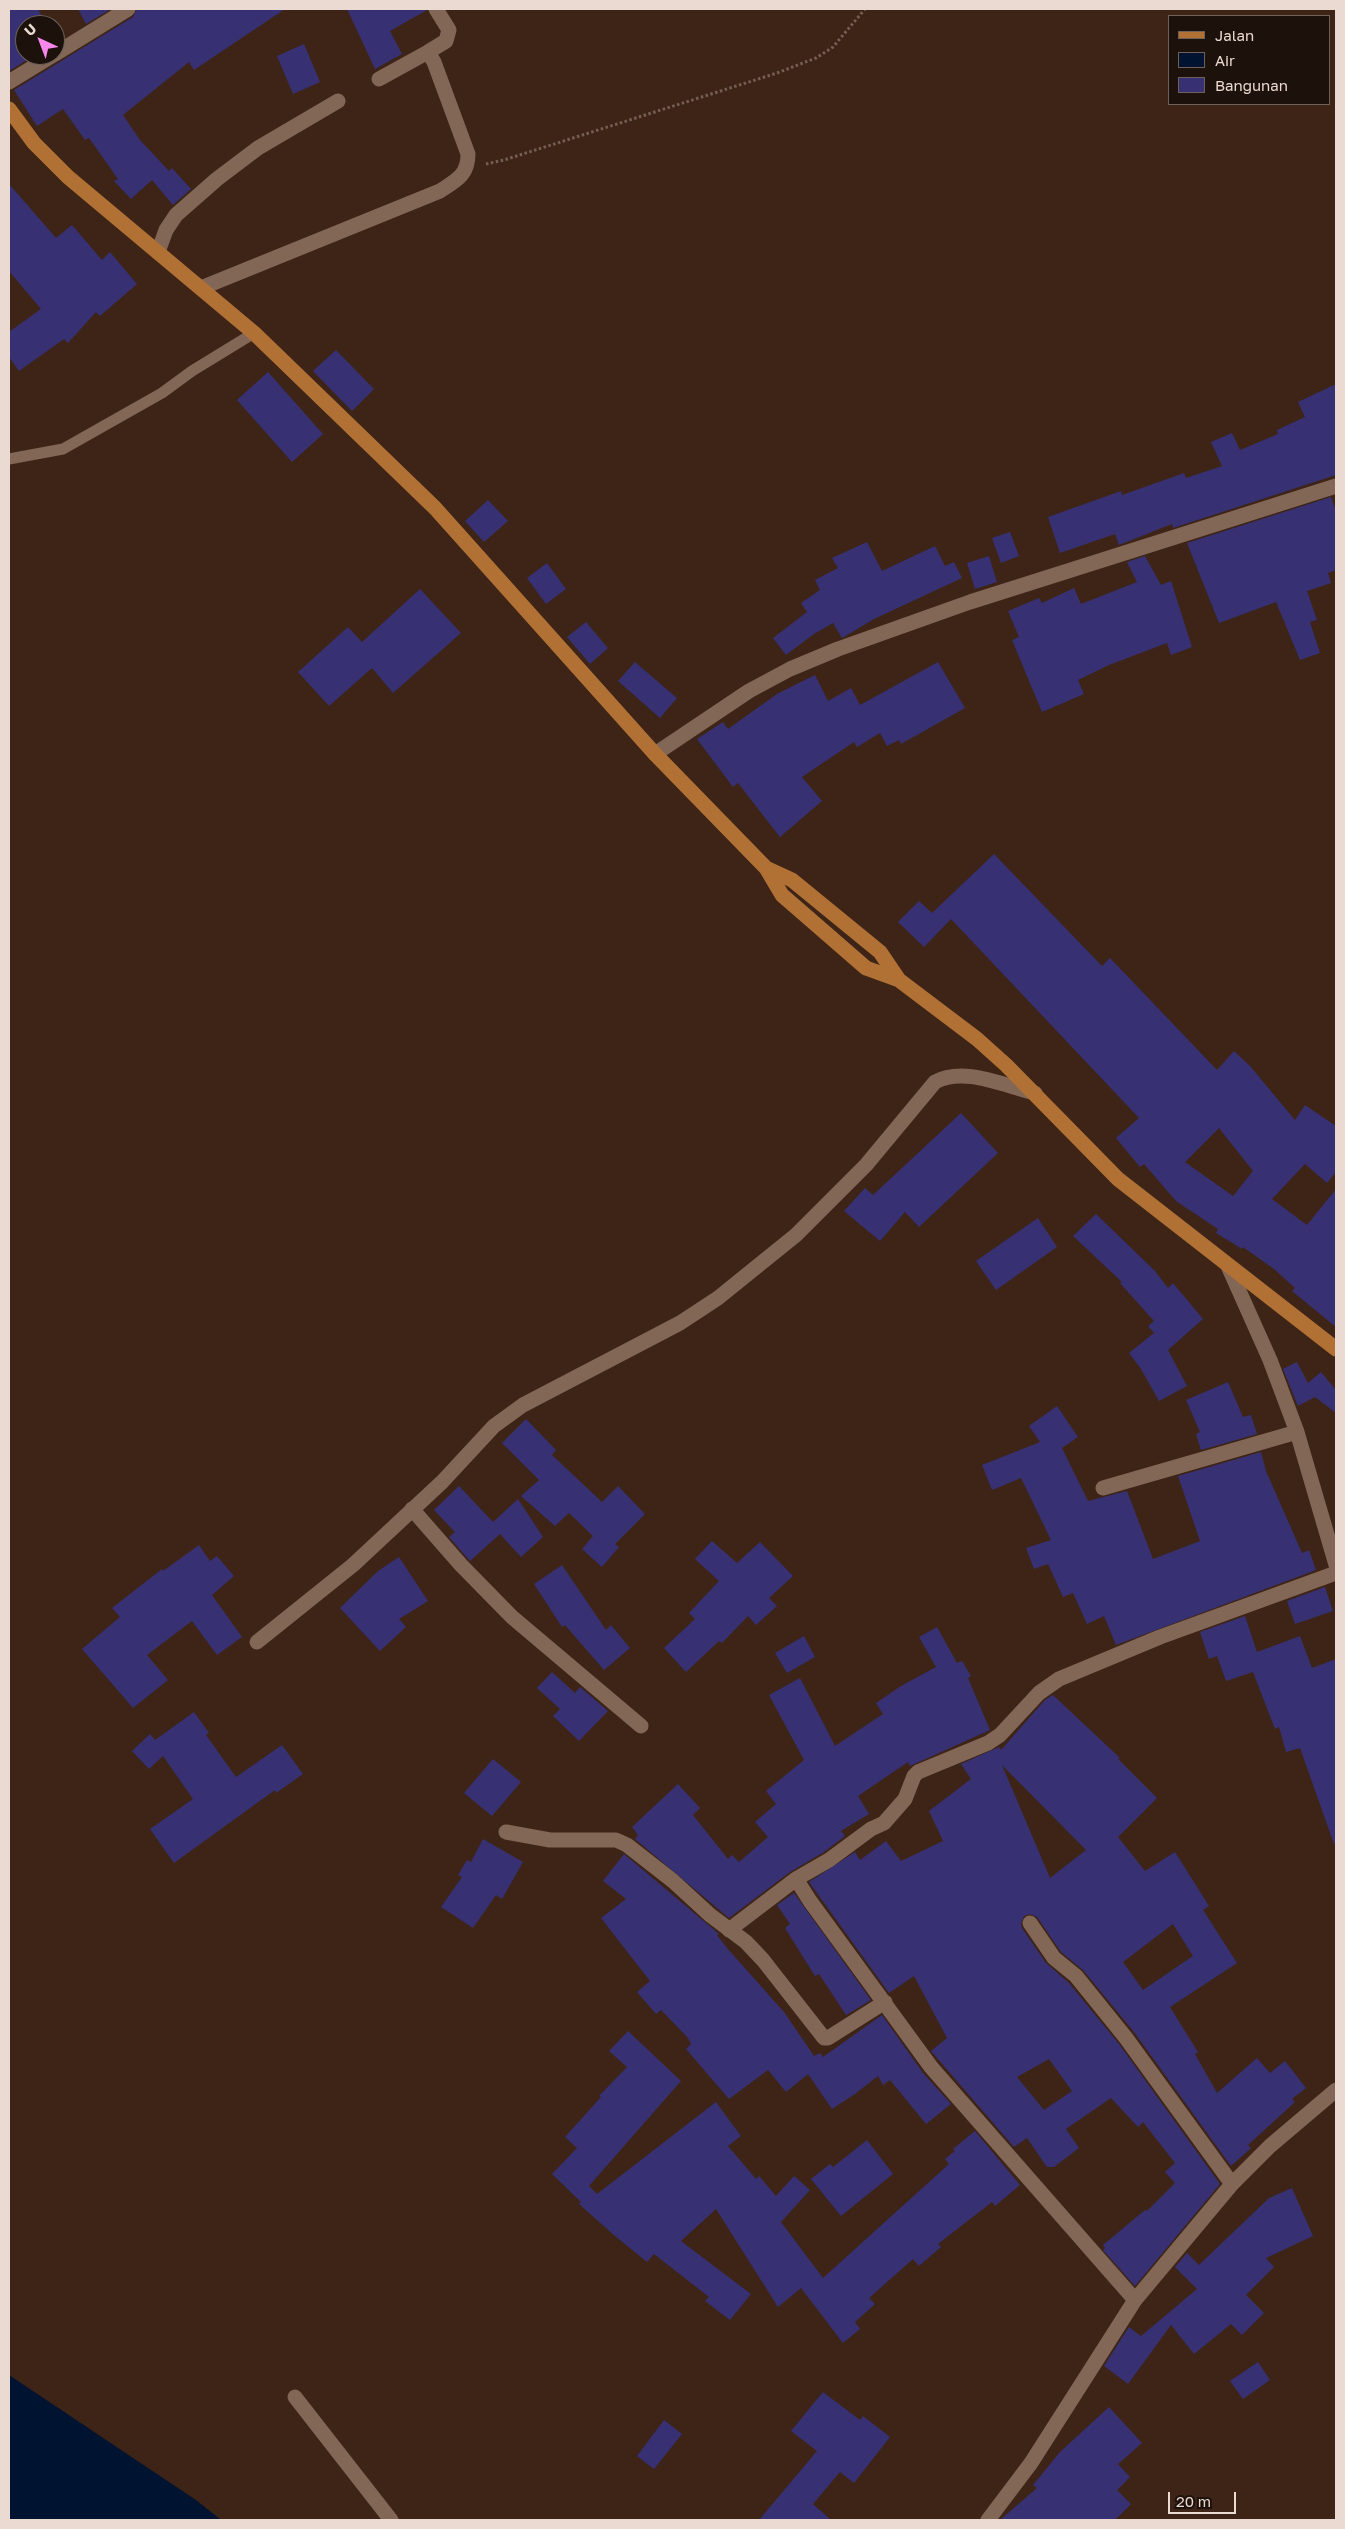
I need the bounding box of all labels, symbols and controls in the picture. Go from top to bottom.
north arrow [15,15,65,65]
legend [1168,15,1330,105]
text: U [21,20,40,39]
text: Jalan [1215,26,1254,44]
text: Air [1215,51,1235,69]
text: Bangunan [1215,76,1288,94]
scale bar [1170,2482,1238,2514]
text: 20 m [1176,2492,1211,2510]

